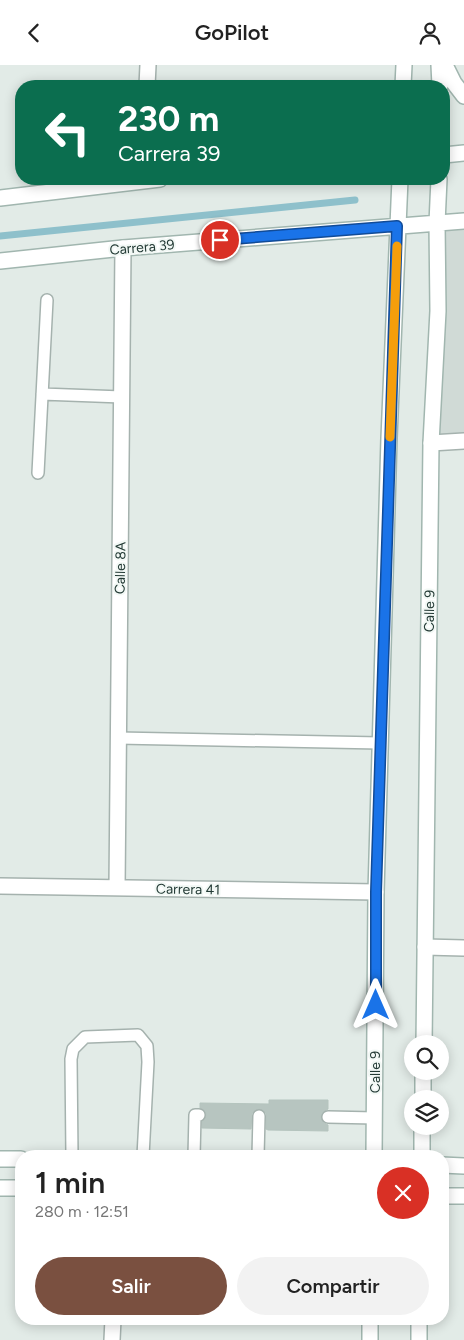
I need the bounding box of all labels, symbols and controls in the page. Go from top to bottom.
icon: back [20,19,48,47]
text: GoPilot [195,19,269,46]
icon: person [416,19,444,47]
text: 230 m [118,98,219,140]
icon: left [35,100,100,165]
text: Carrera 39 [118,140,220,167]
pin [199,219,241,261]
icon: arrive [206,226,234,254]
street label: Carrera 39 [109,236,175,259]
street label: Calle 8A [112,541,129,594]
street label: Calle 9 [421,590,438,632]
street label: Carrera 41 [156,880,220,899]
position arrow [349,978,401,1030]
map controls [404,1035,449,1135]
button: search [404,1035,449,1080]
street label: Calle 9 [367,1051,384,1093]
button: layers [404,1090,449,1135]
text: 1 min [35,1164,105,1201]
button: close [377,1167,429,1219]
text: 280 m · 12:51 [35,1202,129,1221]
button: Salir [35,1257,227,1315]
button: Compartir [237,1257,429,1315]

